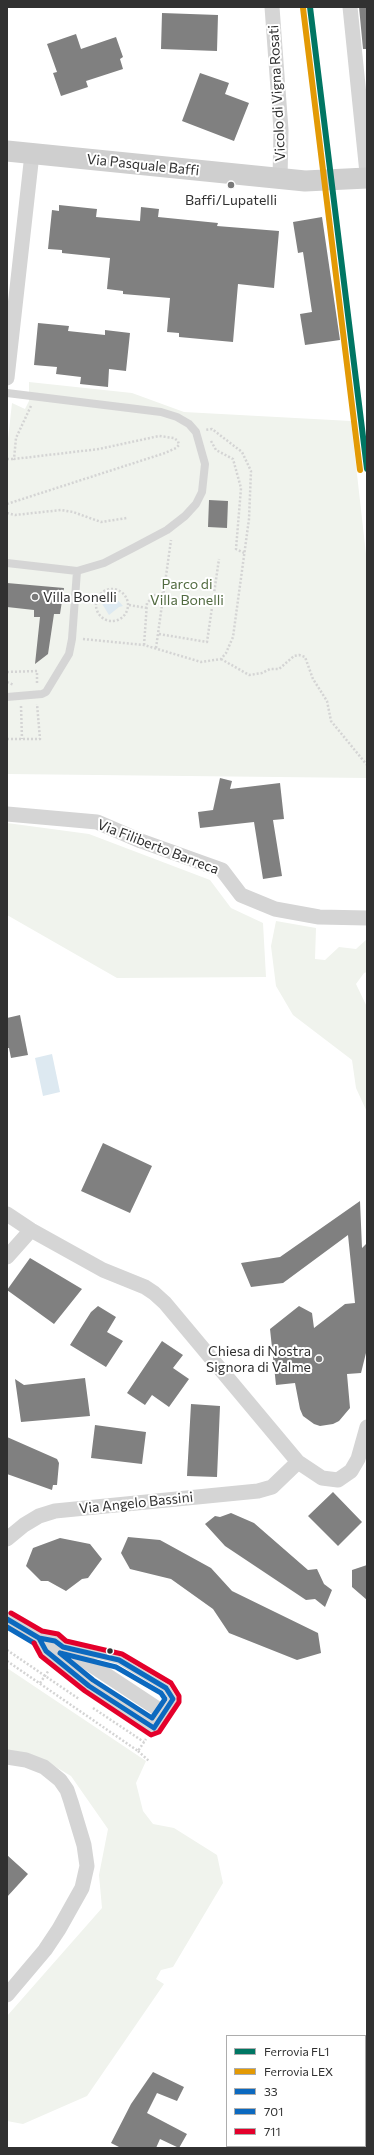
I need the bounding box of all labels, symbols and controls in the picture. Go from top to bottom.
street label: Vicolo di Vigna Rosati [265,24,289,162]
street label: Via Pasquale Baffi [86,151,200,179]
marker: Baffi/Lupatelli [226,180,236,190]
place label: Baffi/Lupatelli [185,192,277,208]
park label: Parco di Villa Bonelli [150,576,224,608]
place label: Villa Bonelli [43,589,117,605]
marker: Villa Bonelli [30,592,40,602]
street label: Via Filiberto Barreca [95,816,221,878]
place label: Chiesa di Nostra Signora di Valme [206,1343,311,1376]
marker: Chiesa di Nostra Signora di Valme [314,1354,324,1364]
street label: Via Angelo Bassini [78,1489,194,1517]
unlabelled marker [105,1646,115,1656]
legend [226,2035,366,2147]
text: Ferrovia FL1 [264,2044,330,2058]
text: Ferrovia LEX [264,2064,333,2078]
text: 33 [264,2084,278,2098]
text: 701 [264,2104,283,2118]
text: 711 [264,2124,281,2138]

